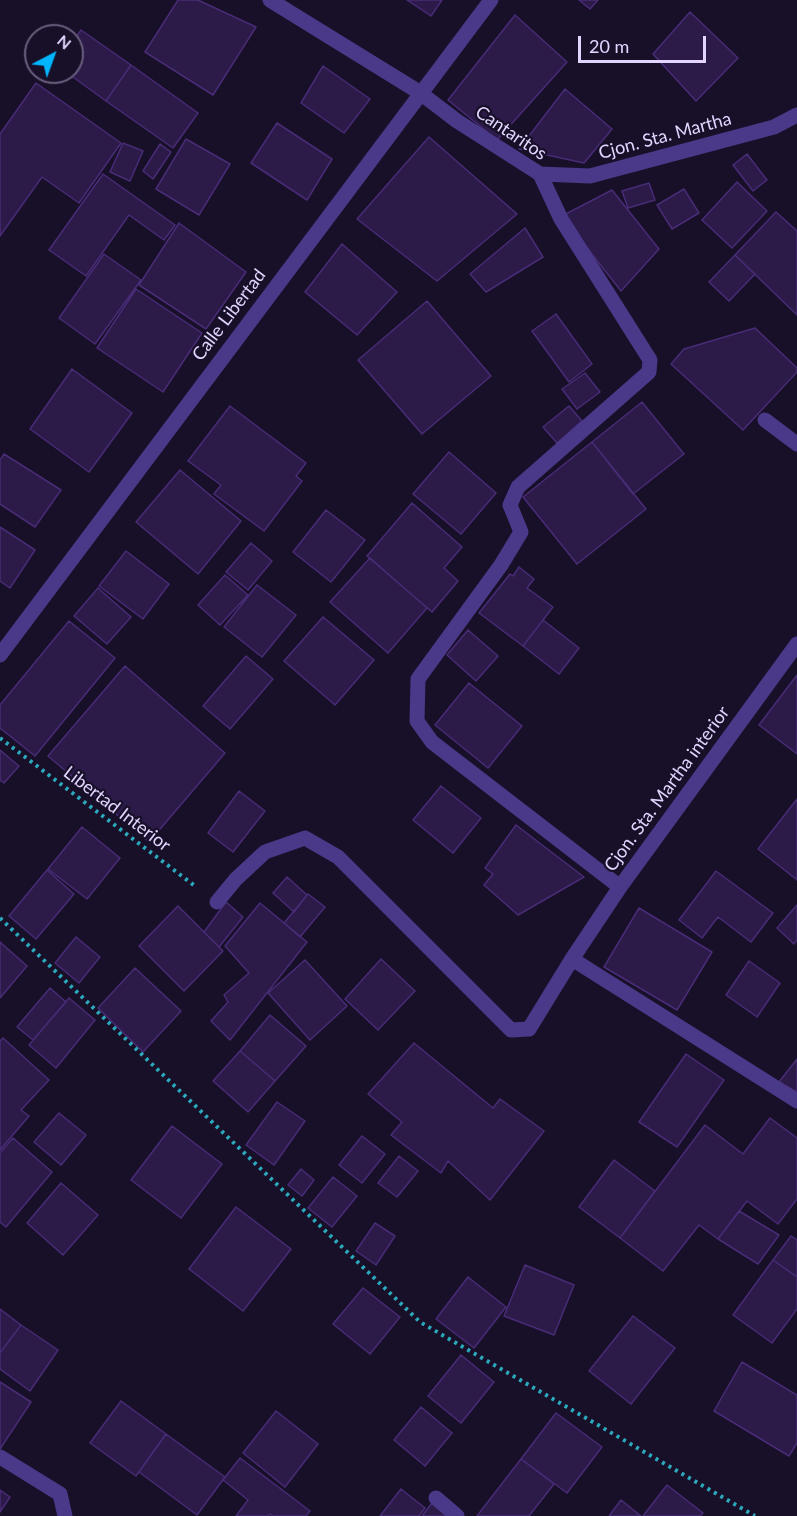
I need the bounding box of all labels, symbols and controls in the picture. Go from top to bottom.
north arrow [24,24,84,84]
scale bar [581,24,708,62]
text: N [54,30,76,53]
text: 20 m [589,35,629,57]
street label: Cantaritos [471,101,551,165]
street label: Cjon. Sta. Martha [596,108,734,164]
street label: Calle Libertad [188,265,270,365]
street label: Cjon. Sta. Martha interior [600,702,734,876]
street label: Libertad Interior [59,762,175,856]

